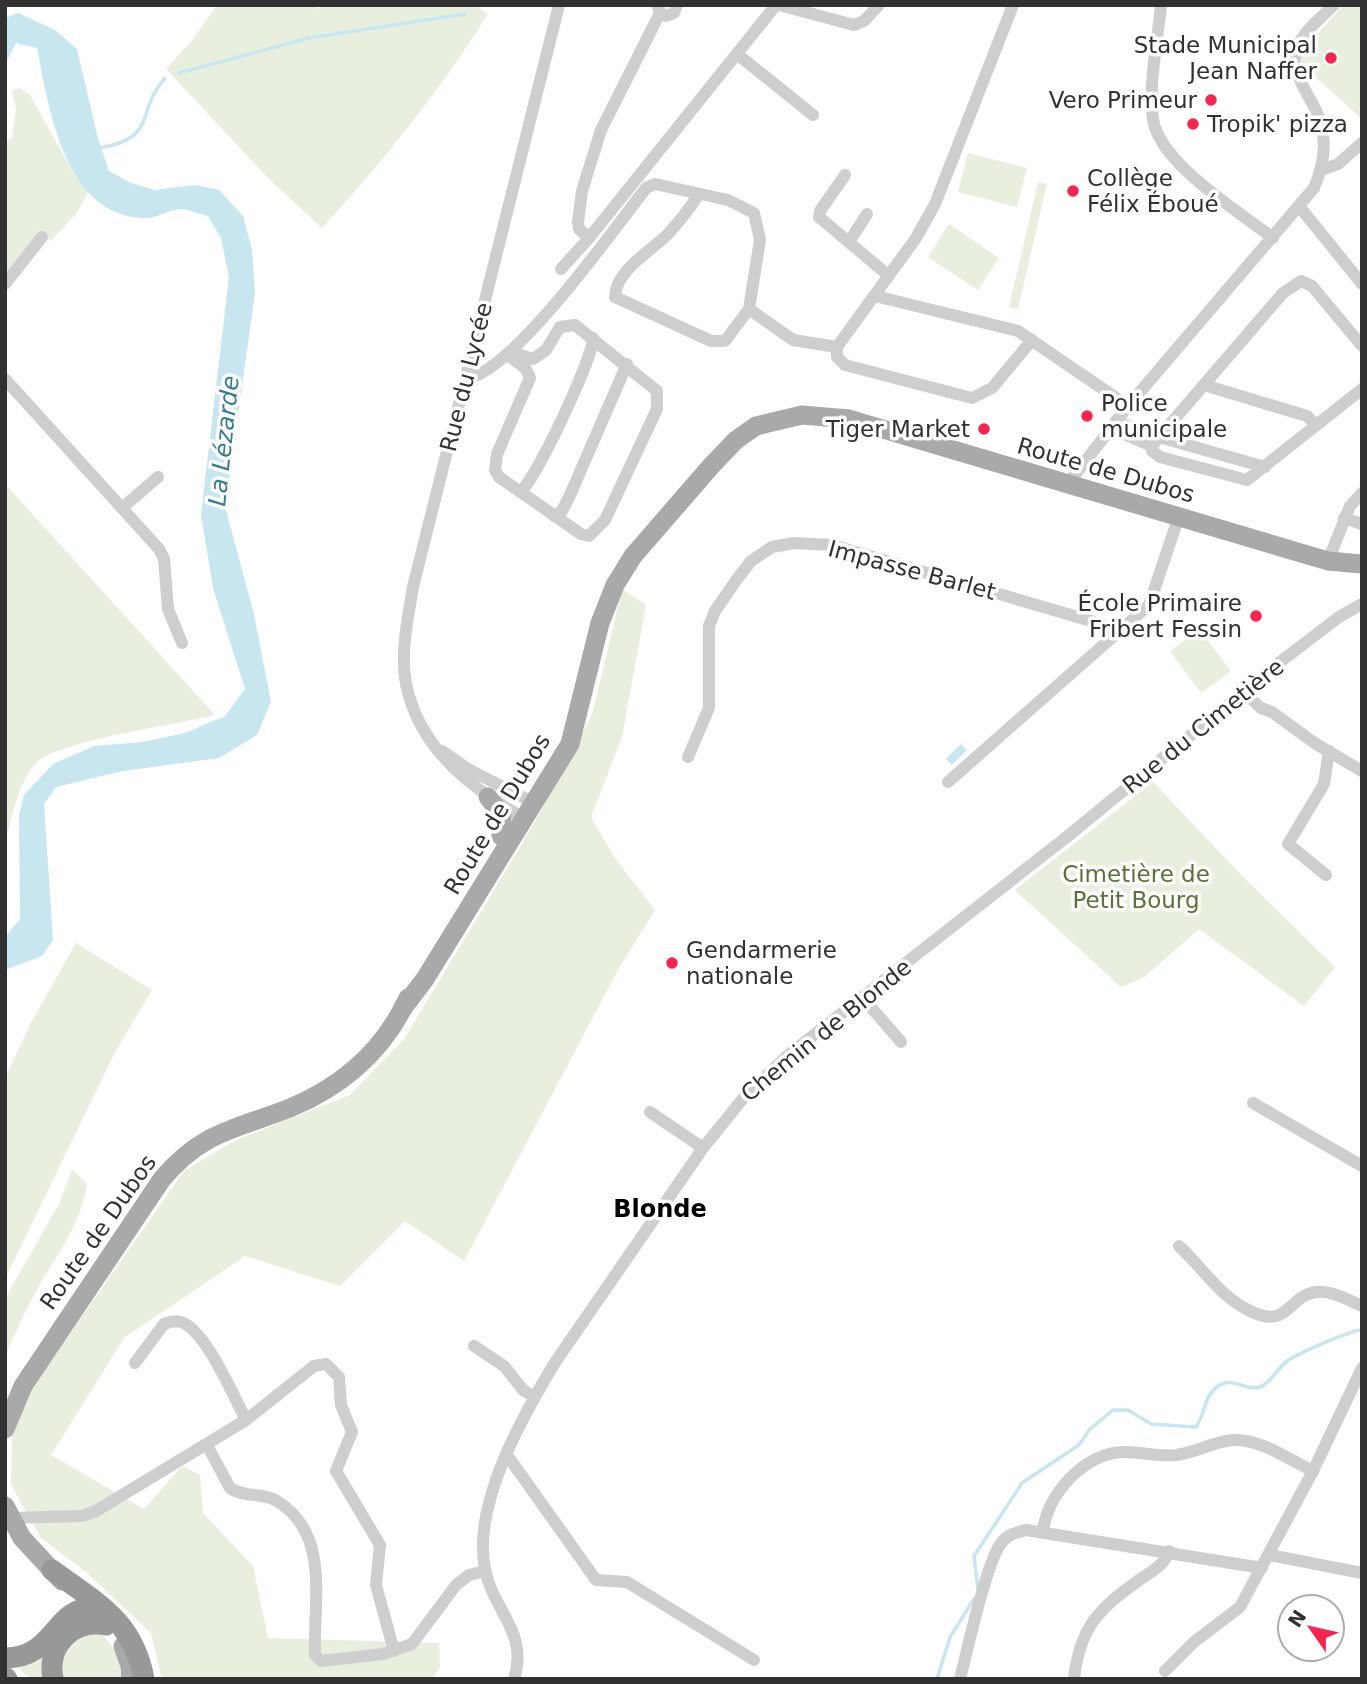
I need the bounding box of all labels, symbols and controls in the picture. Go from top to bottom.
place label: Stade Municipal Jean Naffer [1134,32,1318,84]
marker: Stade Municipal Jean Naffer [1323,50,1339,66]
place label: Vero Primeur [1049,87,1198,113]
marker: Vero Primeur [1203,92,1219,108]
place label: Tropik' pizza [1206,111,1348,137]
marker: Tropik' pizza [1185,116,1201,132]
place label: Collège Félix Éboué [1087,165,1219,217]
marker: Collège Félix Éboué [1065,183,1081,199]
street label: Rue du Lycée [435,300,497,454]
water label: La Lézarde [203,374,245,508]
place label: Police municipale [1101,390,1227,442]
marker: Police municipale [1079,408,1095,424]
place label: Tiger Market [825,416,970,442]
marker: Tiger Market [976,421,992,437]
street label: Route de Dubos [1014,432,1198,508]
street label: Impasse Barlet [825,535,999,605]
place label: École Primaire Fribert Fessin [1078,589,1242,642]
marker: École Primaire Fribert Fessin [1248,608,1264,624]
street label: Rue du Cimetière [1117,653,1289,799]
street label: Route de Dubos [439,729,555,899]
park label: Cimetière de Petit Bourg [1062,861,1210,913]
place label: Gendarmerie nationale [686,937,837,989]
street label: Chemin de Blonde [736,953,916,1107]
marker: Gendarmerie nationale [664,955,680,971]
street label: Route de Dubos [35,1150,161,1314]
district label: Blonde [613,1195,707,1223]
north arrow [1276,1593,1346,1663]
text: N [1283,1606,1310,1631]

